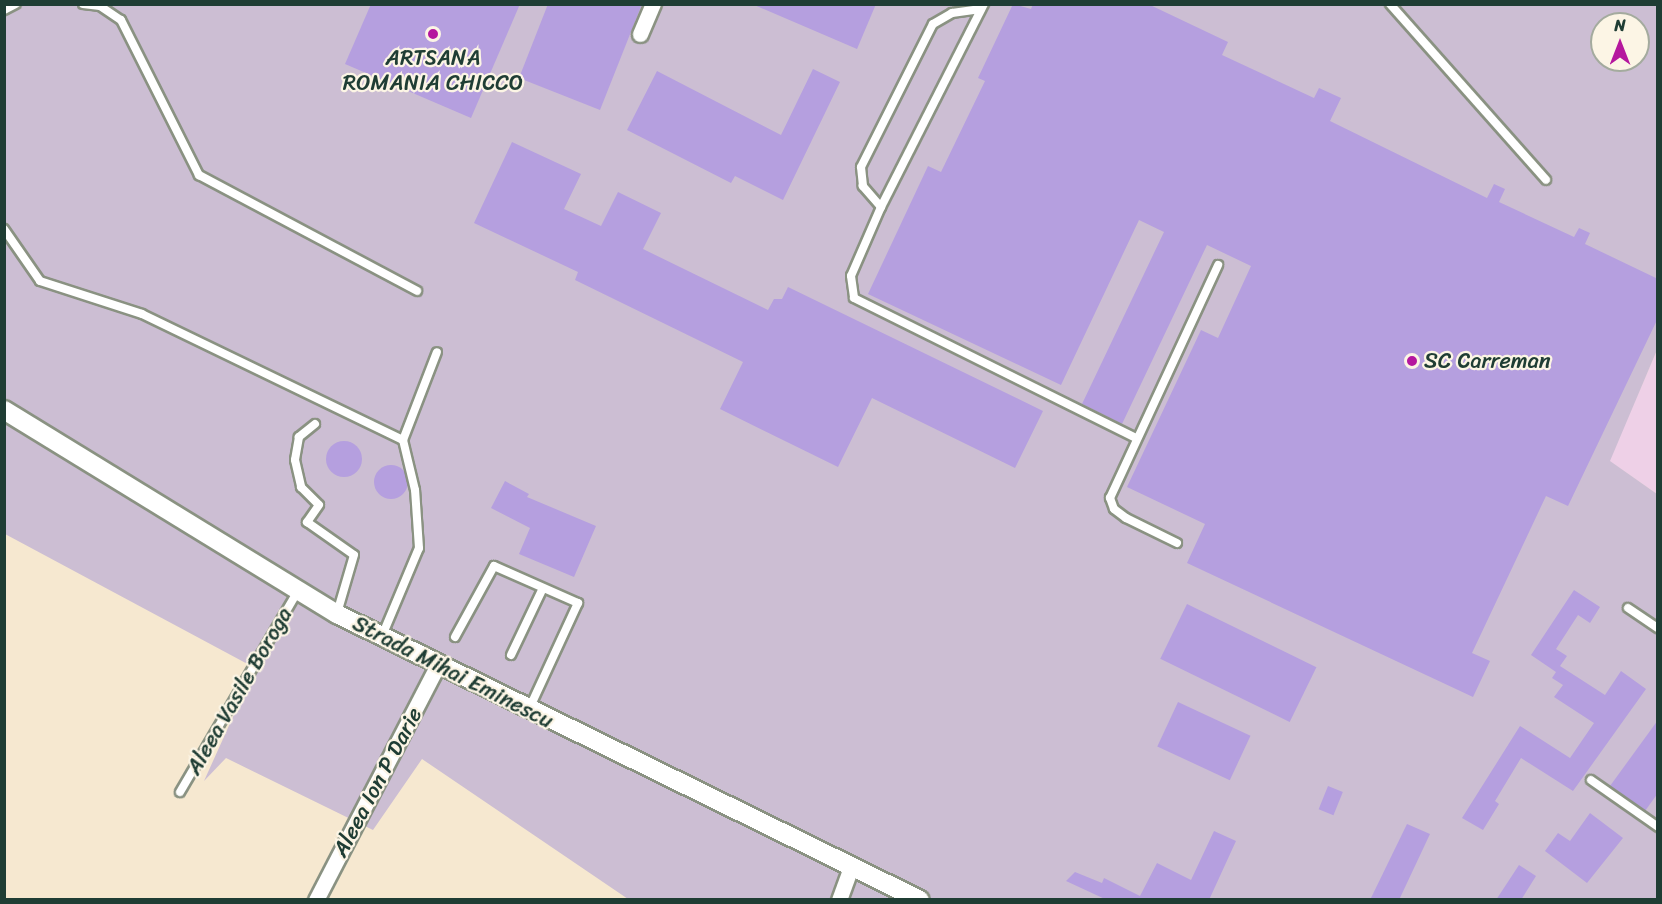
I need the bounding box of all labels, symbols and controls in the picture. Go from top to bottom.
text: N [1614,11,1626,40]
north arrow [1590,12,1650,72]
marker: ARTSANA ROMANIA CHICCO [426,27,440,41]
place label: ARTSANA ROMANIA CHICCO [342,44,524,96]
place label: SC Carreman [1424,348,1551,374]
marker: SC Carreman [1405,354,1419,368]
street label: Aleea Vasile Boroga [180,603,298,779]
street label: Strada Mihai Eminescu [349,610,557,734]
street label: Aleea Ion P Darie [326,702,428,862]

